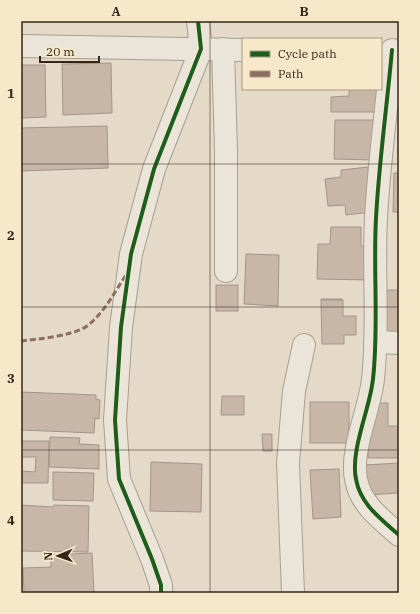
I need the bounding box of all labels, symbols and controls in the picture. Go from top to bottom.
text: A [111,3,121,20]
text: B [299,3,309,20]
scale bar [40,38,99,64]
legend [242,38,382,90]
text: 20 m [46,44,75,59]
text: Cycle path [278,46,337,61]
text: Path [278,66,304,81]
text: 1 [7,85,15,102]
text: 2 [7,227,15,244]
text: 3 [7,370,15,387]
text: 4 [7,512,15,529]
north arrow [38,536,78,576]
text: N [41,551,55,561]

